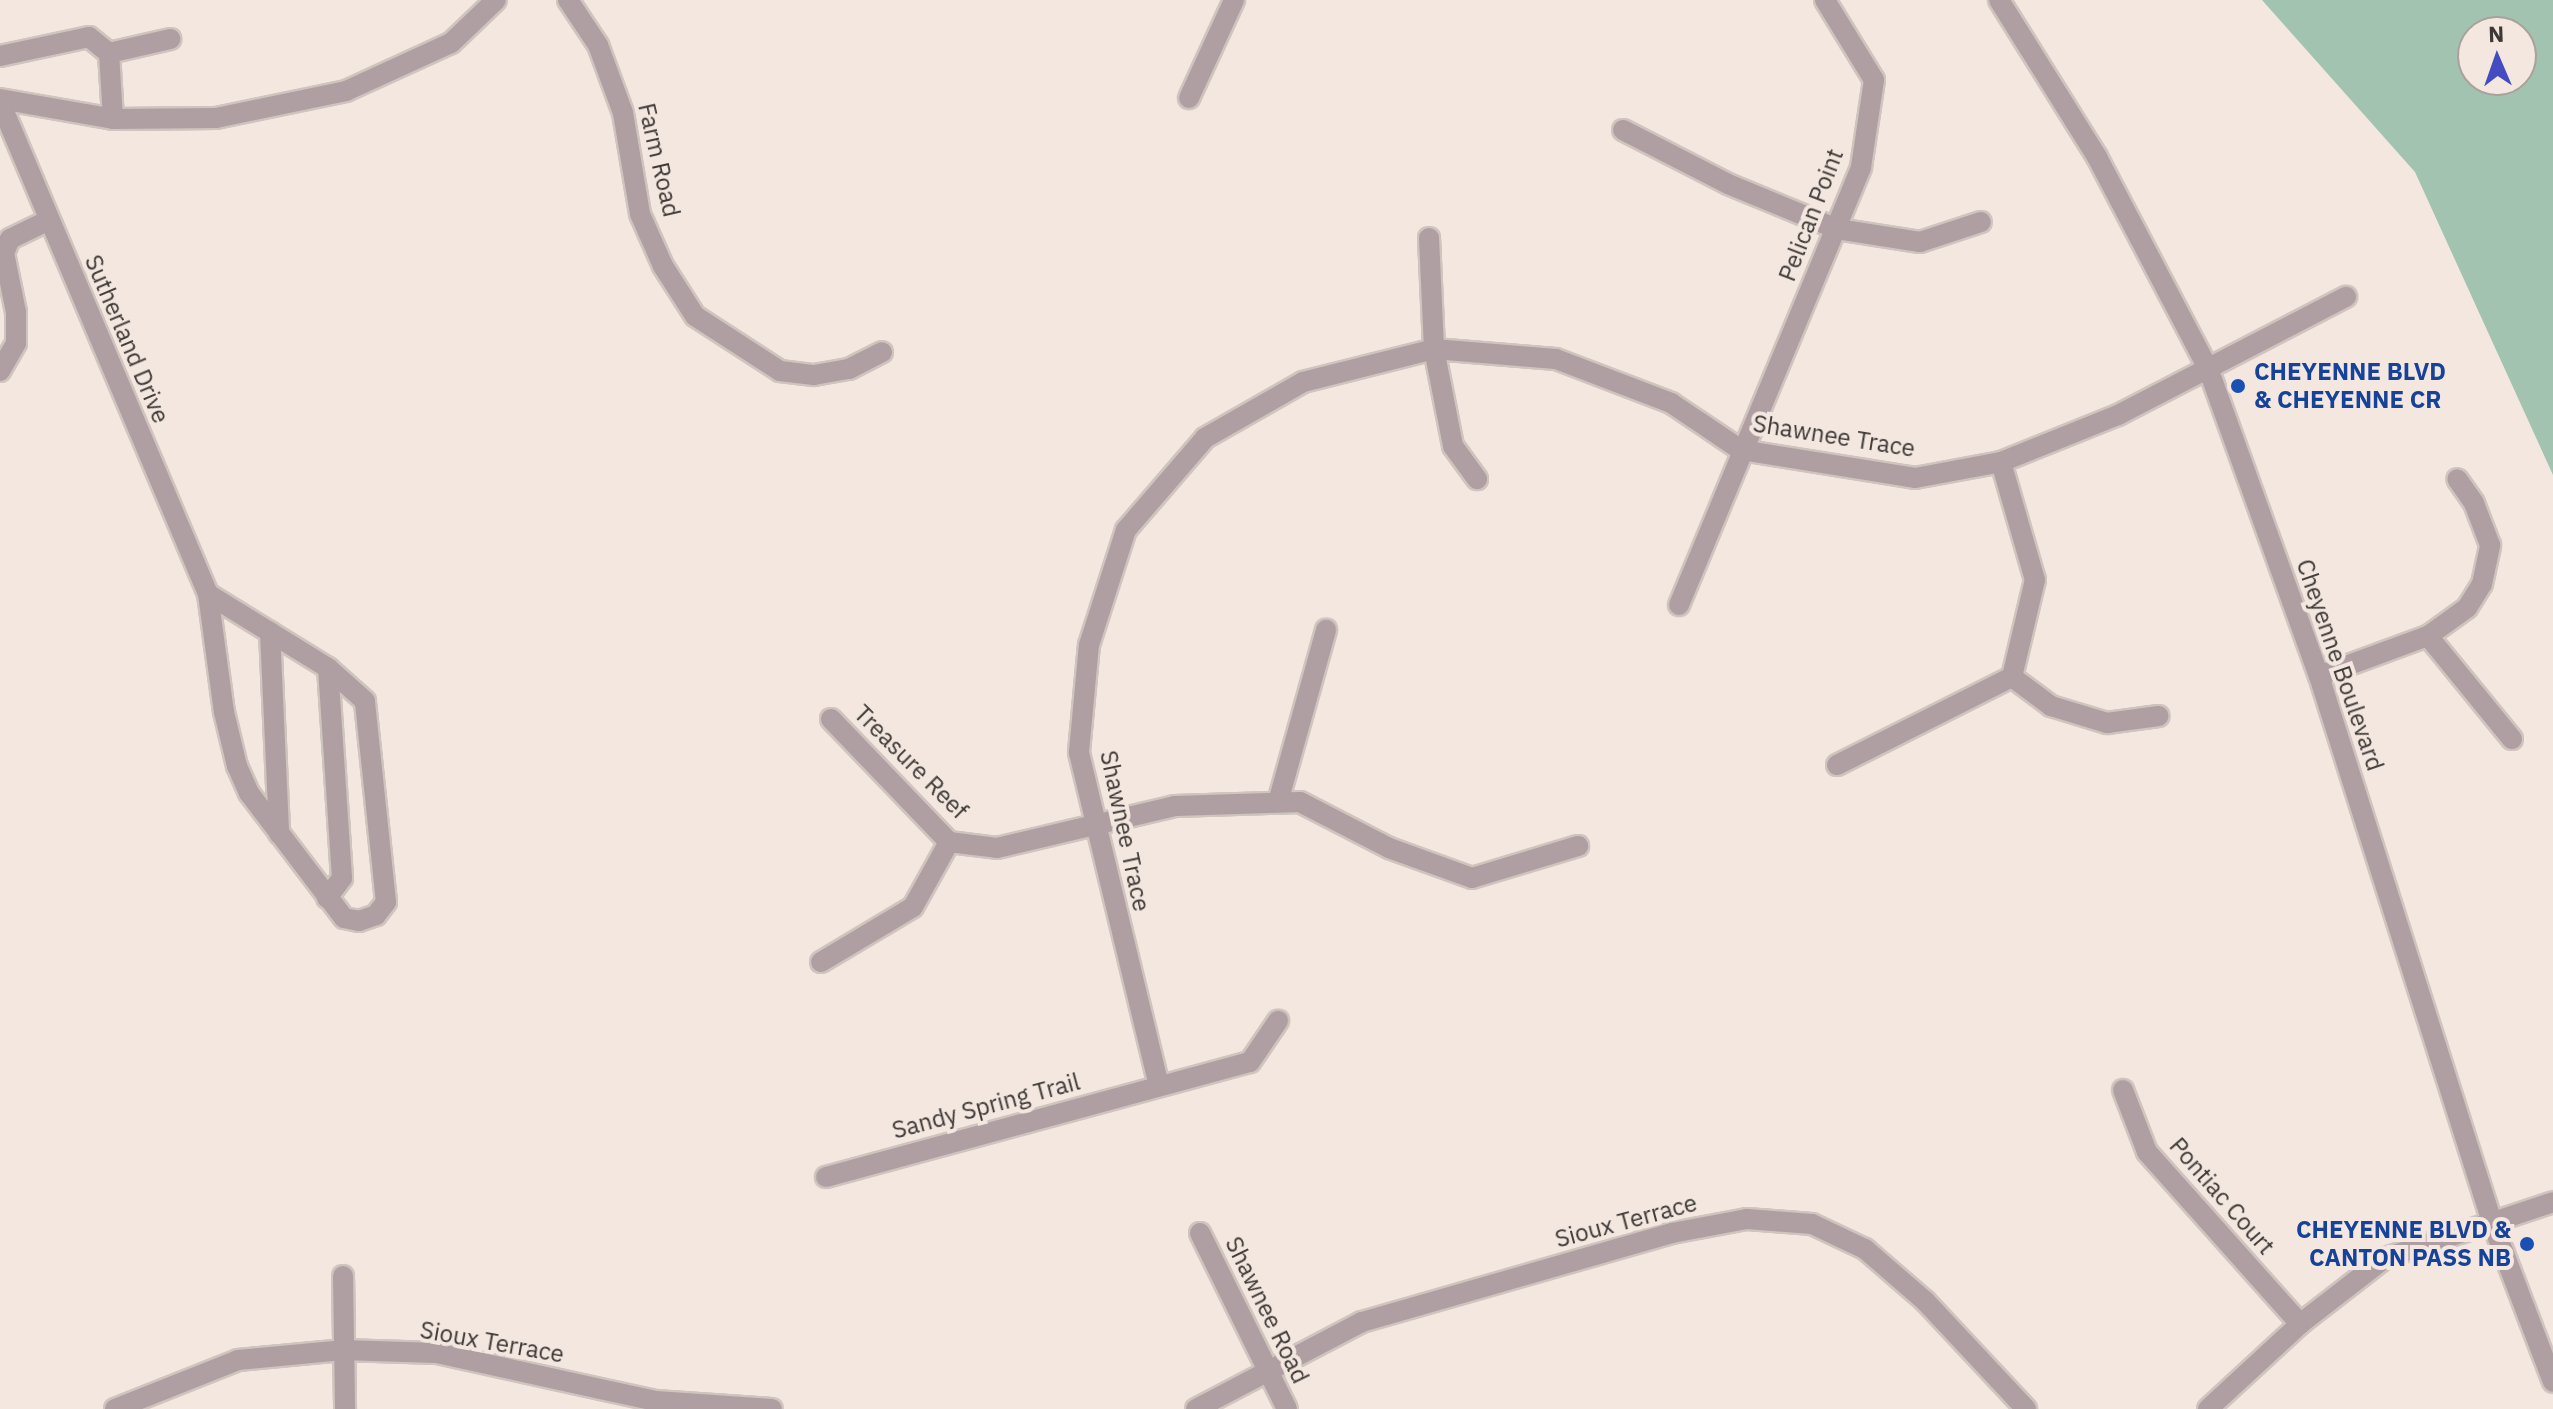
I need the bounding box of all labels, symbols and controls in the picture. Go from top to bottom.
north arrow [2457,16,2537,96]
text: N [2488,19,2505,48]
street label: Farm Road [632,100,686,220]
street label: Pelican Point [1773,145,1849,285]
street label: Sutherland Drive [79,251,175,427]
place label: CHEYENNE BLVD & CHEYENNE CR [2254,358,2446,414]
marker: CHEYENNE BLVD & CHEYENNE CR [2229,377,2247,395]
street label: Shawnee Trace [1751,409,1917,463]
street label: Cheyenne Boulevard [2290,555,2390,775]
street label: Treasure Reef [848,699,974,825]
street label: Shawnee Trace [1094,748,1156,914]
street label: Sandy Spring Trail [889,1067,1083,1145]
street label: Pontiac Court [2163,1132,2281,1260]
street label: Sioux Terrace [1552,1188,1700,1254]
place label: CHEYENNE BLVD & CANTON PASS NB [2296,1216,2511,1272]
street label: Shawnee Road [1219,1232,1315,1388]
marker: CHEYENNE BLVD & CANTON PASS NB [2518,1235,2536,1253]
street label: Sioux Terrace [418,1315,566,1369]

